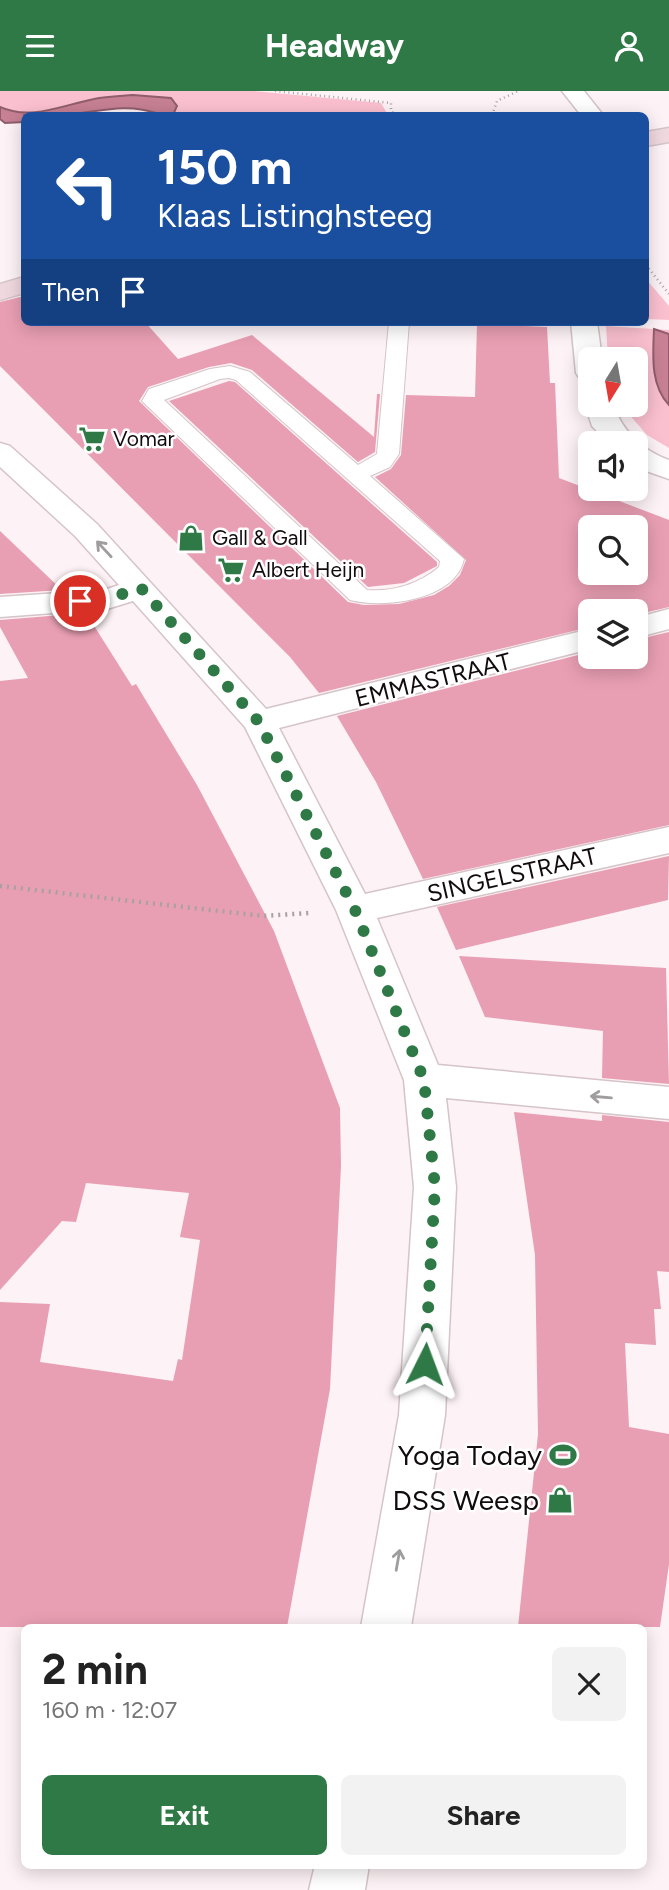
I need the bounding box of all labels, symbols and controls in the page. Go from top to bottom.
icon: menu [21,27,59,65]
text: Headway [265,27,404,65]
icon: person [610,27,648,65]
text: 150 m [157,137,292,196]
icon: left [42,140,133,231]
text: Klaas Listinghsteeg [157,197,433,235]
icon: arrive [114,273,152,311]
text: Then [42,276,100,308]
north arrow [578,347,648,417]
map controls [578,347,648,669]
supermarket icon: Vomar [77,424,107,454]
place label: Vomar [113,426,175,451]
button: sound [578,431,648,501]
button: search [578,515,648,585]
shop icon: Gall & Gall [176,523,206,553]
place label: Gall & Gall [212,525,308,550]
one-way arrow [96,541,113,558]
supermarket icon: Albert Heijn [216,555,246,585]
place label: Albert Heijn [252,557,364,582]
pin [50,571,110,631]
icon: arrive [61,582,99,620]
button: layers [578,599,648,669]
street label: EMMASTRAAT [352,646,514,713]
street label: SINGELSTRAAT [424,841,600,908]
one-way arrow [590,1090,613,1103]
position arrow [388,1327,462,1401]
place label: Yoga Today [398,1438,542,1472]
sports icon: Yoga Today [548,1440,578,1470]
place label: DSS Weesp [393,1483,539,1517]
shop icon: DSS Weesp [545,1485,575,1515]
one-way arrow [392,1549,405,1572]
text: 2 min [42,1644,148,1695]
button: close [552,1647,626,1721]
text: 160 m · 12:07 [42,1696,177,1724]
button: Exit [42,1775,327,1855]
button: Share [341,1775,626,1855]

